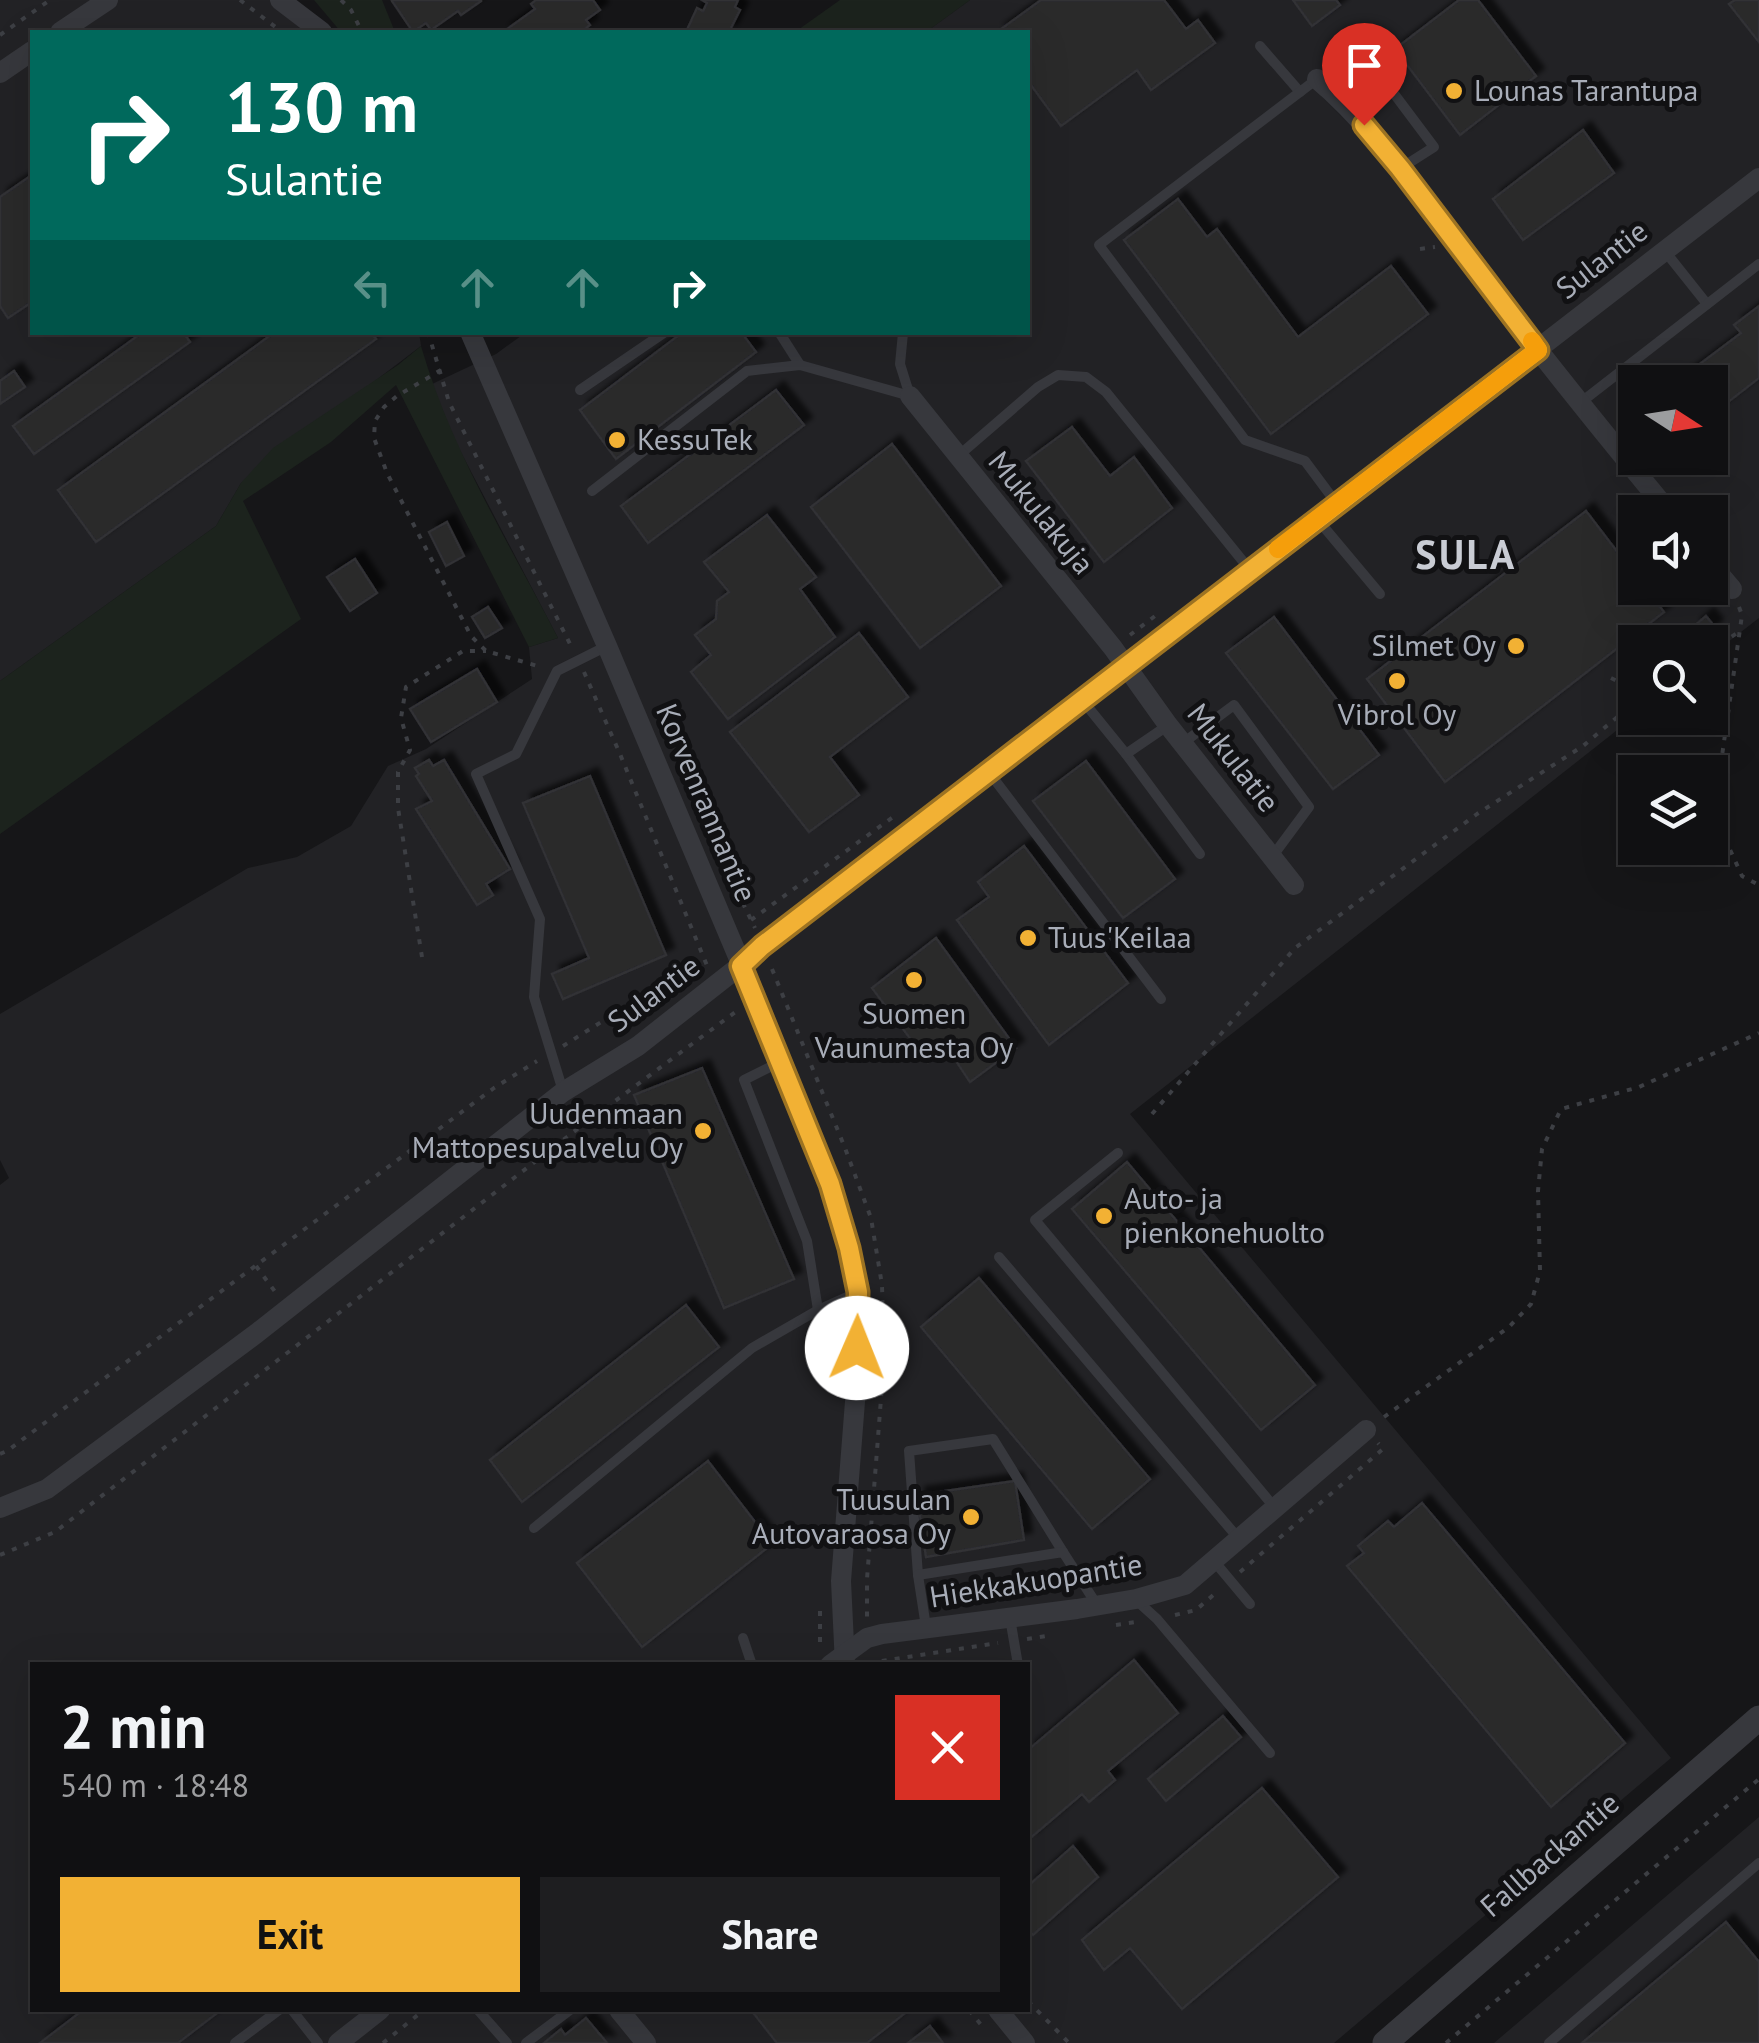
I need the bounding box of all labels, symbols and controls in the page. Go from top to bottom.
pin [1322,23,1407,126]
icon: arrive [1337,38,1392,93]
text: 130 m [225,61,418,151]
icon: right [60,70,190,200]
place label: Lounas Tarantupa [1474,70,1698,109]
marker: Lounas Tarantupa [1443,80,1465,102]
text: Sulantie [225,149,383,207]
street label: Sulantie [1547,211,1655,307]
icon: left [345,260,400,315]
icon: ahead [450,260,505,315]
icon: ahead [555,260,610,315]
icon: right [660,260,715,315]
north arrow [1618,365,1728,475]
map controls [1618,365,1728,865]
place label: KessuTek [637,419,754,458]
marker: KessuTek [606,429,628,451]
street label: Mukulakuja [981,442,1104,582]
button: sound [1618,495,1728,605]
district label: SULA [1415,528,1517,580]
place label: Silmet Oy [1371,625,1496,664]
button: search [1618,625,1728,735]
marker: Silmet Oy [1505,635,1527,657]
marker: Vibrol Oy [1386,670,1408,692]
place label: Vibrol Oy [1337,694,1456,733]
street label: Mukulatie [1180,695,1289,819]
street label: Korvenrannantie [648,697,767,907]
button: layers [1618,755,1728,865]
place label: Tuus'Keilaa [1048,917,1192,956]
marker: Tuus'Keilaa [1017,927,1039,949]
street label: Sulantie [599,945,707,1040]
marker: Suomen Vaunumesta Oy [903,969,925,991]
place label: Suomen Vaunumesta Oy [814,993,1013,1066]
place label: Uudenmaan Mattopesupalvelu Oy [412,1093,683,1166]
marker: Uudenmaan Mattopesupalvelu Oy [692,1120,714,1142]
place label: Auto- ja pienkonehuolto [1124,1178,1325,1251]
marker: Auto- ja pienkonehuolto [1093,1205,1115,1227]
position arrow [805,1296,909,1400]
place label: Tuusulan Autovaraosa Oy [752,1479,951,1552]
marker: Tuusulan Autovaraosa Oy [960,1506,982,1528]
street label: Hiekkakuopantie [927,1543,1145,1616]
text: 2 min [60,1687,206,1765]
button: close [895,1695,1000,1800]
text: 540 m · 18:48 [60,1764,249,1806]
street label: Fallbackantie [1471,1783,1627,1925]
button: Exit [60,1877,520,1992]
button: Share [540,1877,1000,1992]

